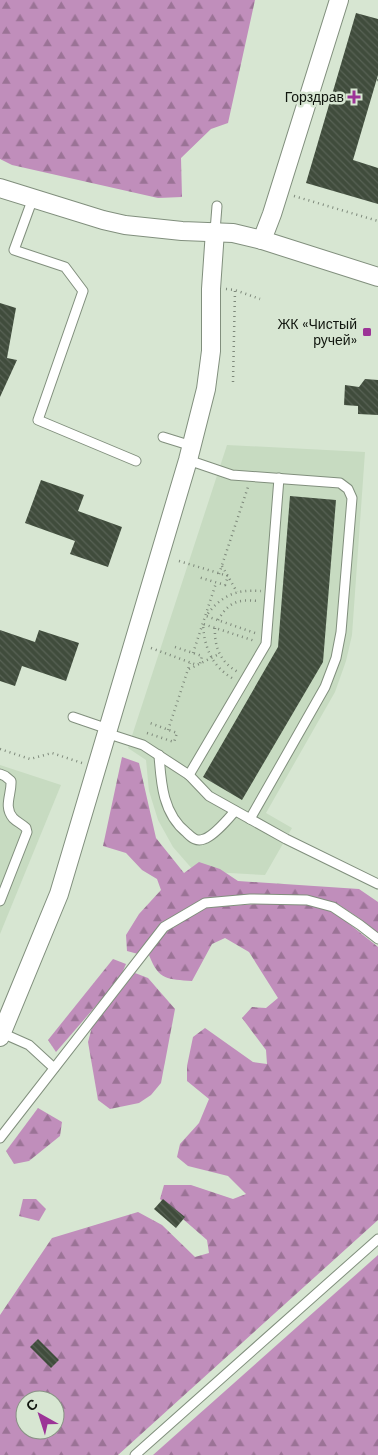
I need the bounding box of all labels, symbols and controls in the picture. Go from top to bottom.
place label: Горздрав [285,88,344,106]
marker: Горздрав [348,91,360,103]
place label: ЖК «Чистый ручей» [277,315,357,349]
marker: ЖК «Чистый ручей» [361,326,373,338]
north arrow [15,1390,65,1440]
text: С [22,1395,41,1415]

